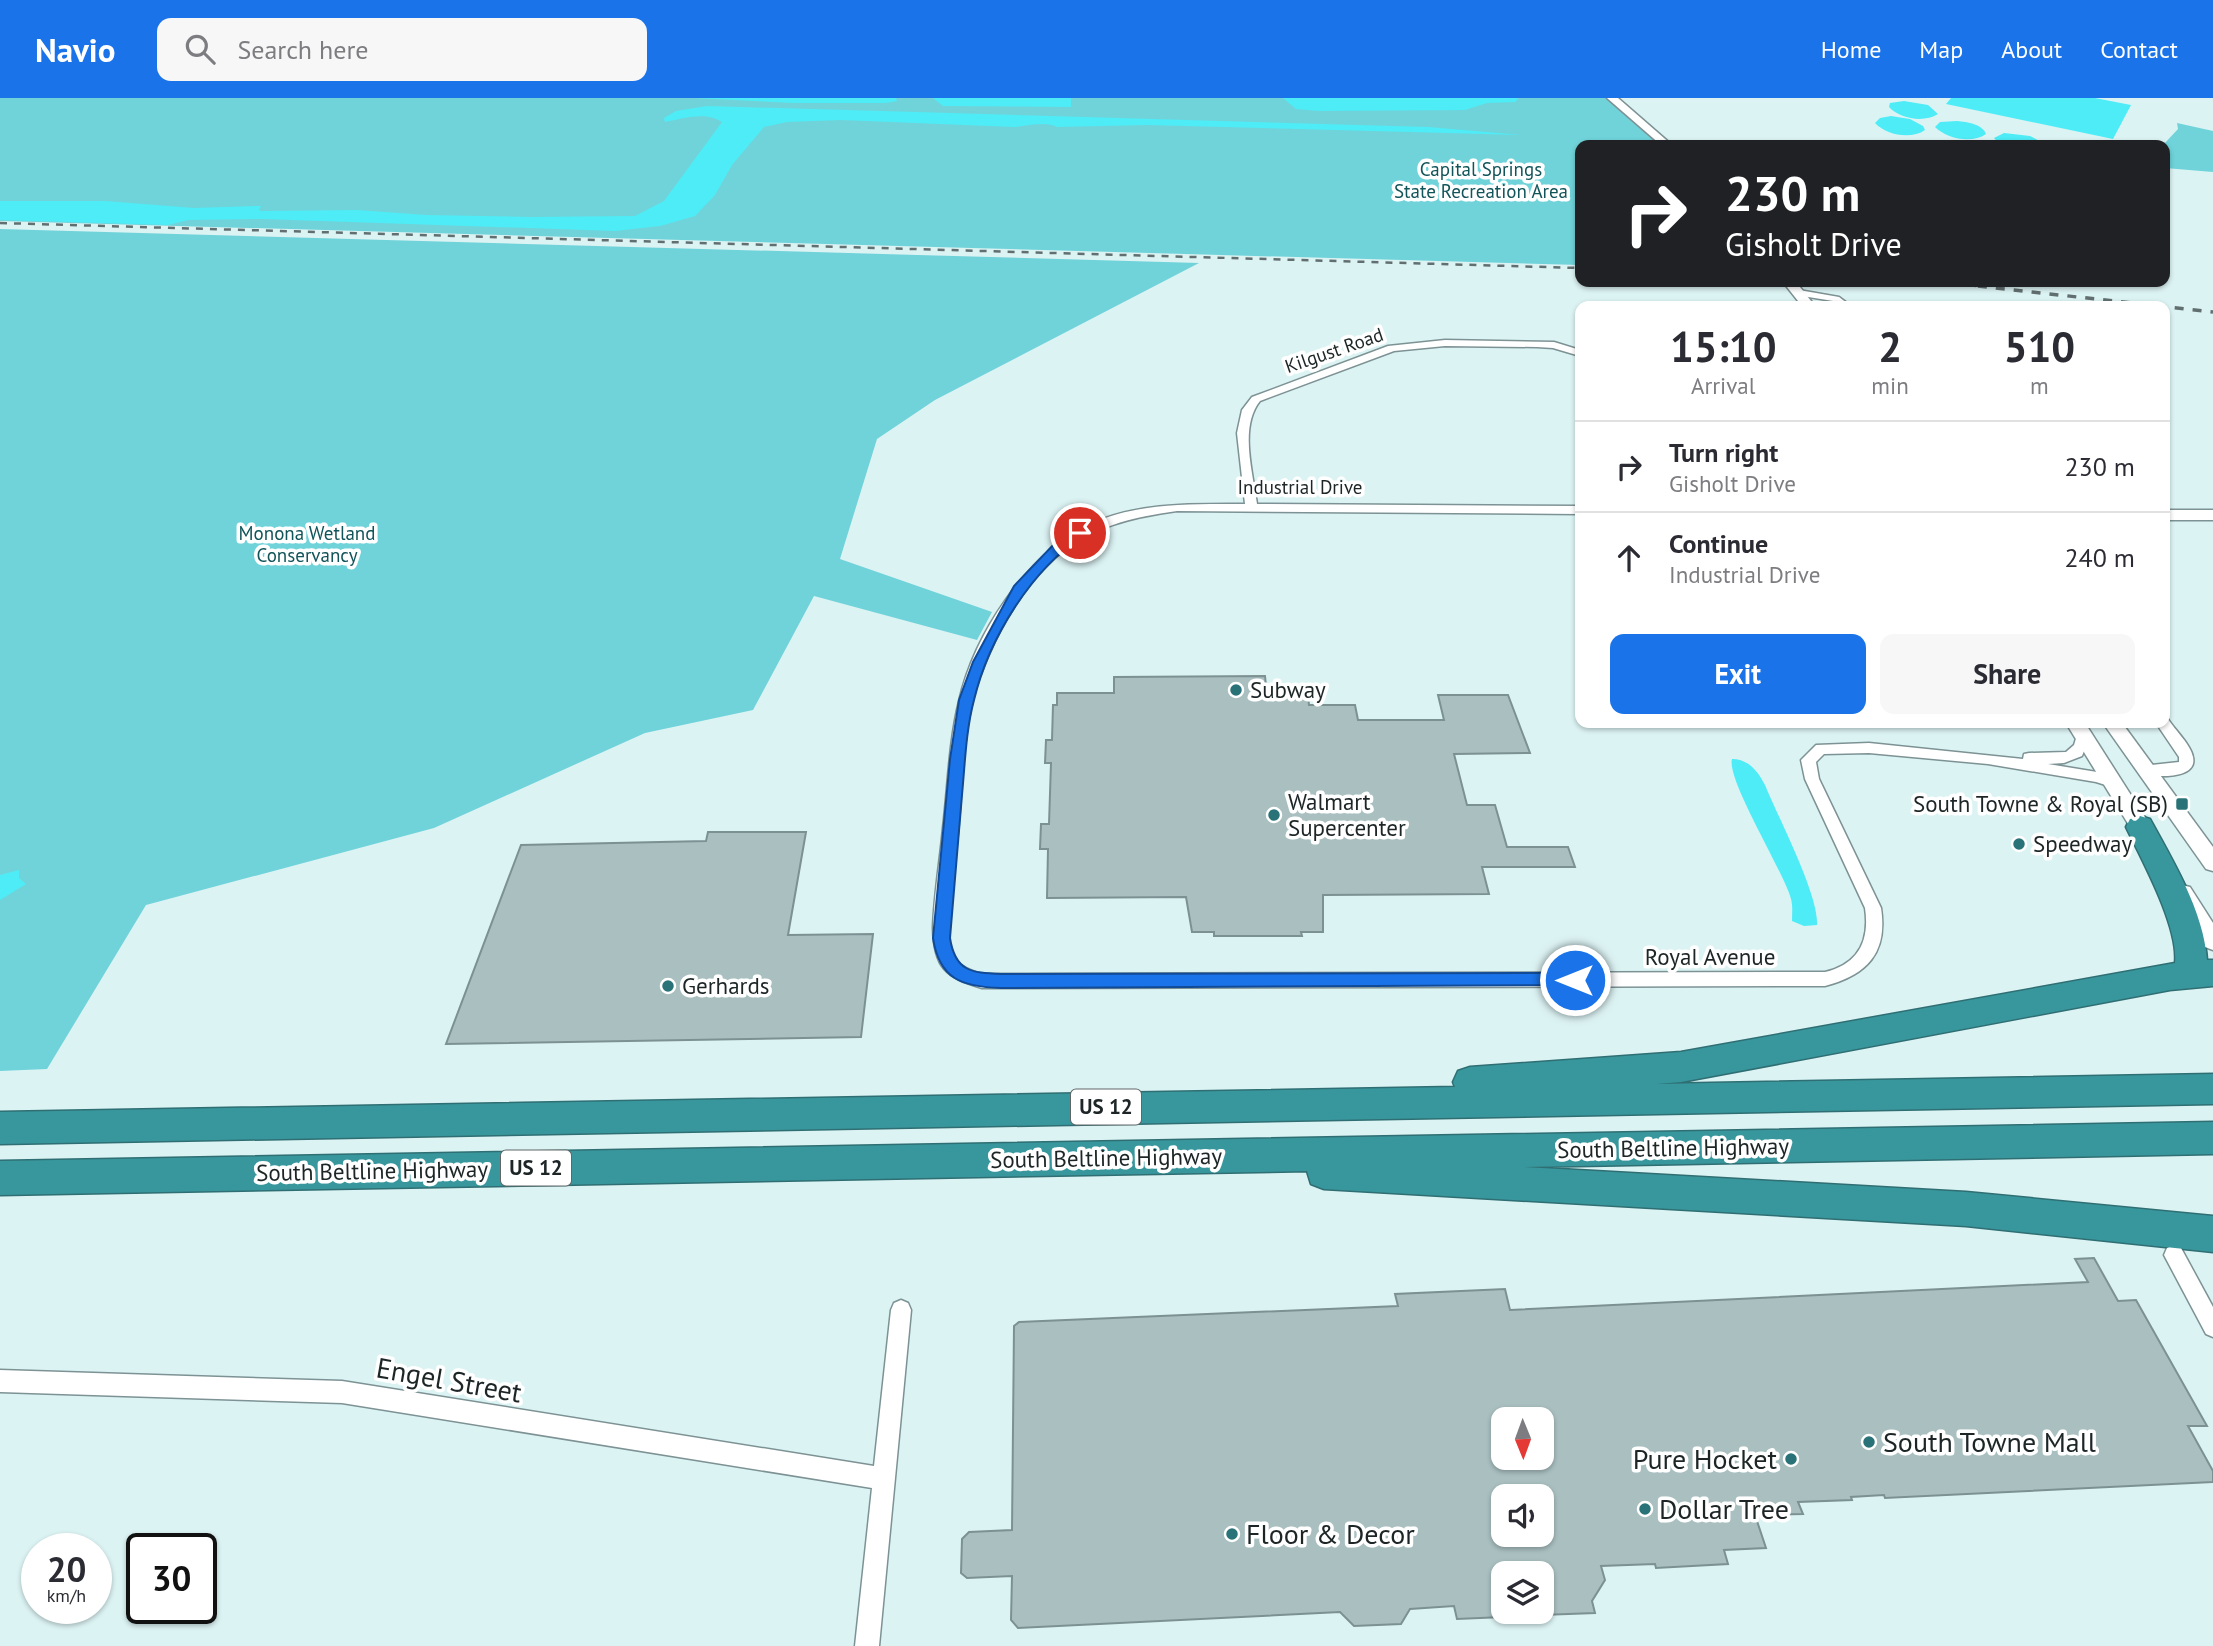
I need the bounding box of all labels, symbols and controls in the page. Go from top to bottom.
search box [157,18,647,81]
text: Navio [35,28,115,71]
icon: search [181,30,219,68]
text: Search here [237,33,369,66]
text: Home [1821,34,1881,65]
text: Map [1919,34,1963,65]
text: About [2001,34,2062,65]
text: Contact [2100,34,2178,65]
park label: Capital Springs State Recreation Area [1394,157,1568,203]
text: 230 m [1725,161,1860,225]
icon: right [1610,168,1701,259]
text: Gisholt Drive [1725,223,1902,265]
text: 15:10 [1670,319,1776,374]
text: 2 [1878,319,1902,374]
text: 510 [2004,319,2075,374]
street label: Kilgust Road [1282,322,1386,378]
text: Arrival [1691,371,1755,400]
text: min [1871,371,1909,400]
text: m [2030,371,2049,400]
text: Turn right [1669,436,1778,469]
icon: right [1610,448,1648,486]
text: 230 m [2064,450,2135,483]
text: Gisholt Drive [1669,469,1796,498]
street label: Industrial Drive [1237,475,1363,499]
pin [1050,503,1110,563]
icon: arrive [1061,514,1099,552]
park label: Monona Wetland Conservancy [239,521,375,567]
text: Continue [1669,527,1768,560]
icon: ahead [1610,539,1648,577]
text: 240 m [2064,541,2135,574]
text: Industrial Drive [1669,560,1820,589]
button: Exit [1610,634,1866,714]
button: Share [1880,634,2135,714]
place label: Subway [1250,675,1326,704]
marker: Subway [1228,682,1244,698]
place label: Walmart Supercenter [1288,787,1406,842]
place label: South Towne & Royal (SB) [1913,789,2168,818]
marker: South Towne & Royal (SB) [2174,796,2190,812]
marker: Walmart Supercenter [1266,807,1282,823]
place label: Speedway [2033,829,2132,858]
marker: Speedway [2011,836,2027,852]
street label: Royal Avenue [1645,942,1775,971]
position arrow [1538,943,1612,1017]
place label: Gerhards [682,971,769,1000]
marker: Gerhards [660,978,676,994]
road number: US 12 [1071,1090,1141,1124]
street label: South Beltline Highway [1557,1131,1789,1164]
street label: South Beltline Highway [990,1141,1222,1174]
road number: US 12 [501,1150,571,1186]
street label: South Beltline Highway [256,1154,488,1187]
street label: Engel Street [374,1349,525,1411]
north arrow [1491,1407,1554,1470]
map controls [1491,1407,1554,1624]
place label: South Towne Mall [1883,1423,2096,1460]
marker: South Towne Mall [1861,1434,1877,1450]
place label: Pure Hocket [1633,1440,1778,1477]
marker: Pure Hocket [1783,1451,1799,1467]
button: sound [1491,1484,1554,1547]
place label: Dollar Tree [1659,1490,1789,1527]
marker: Dollar Tree [1637,1501,1653,1517]
place label: Floor & Decor [1246,1515,1415,1552]
marker: Floor & Decor [1224,1526,1240,1542]
speed limit sign: 30 [126,1533,217,1624]
text: 20 [47,1546,86,1592]
button: layers [1491,1561,1554,1624]
text: km/h [47,1584,86,1607]

